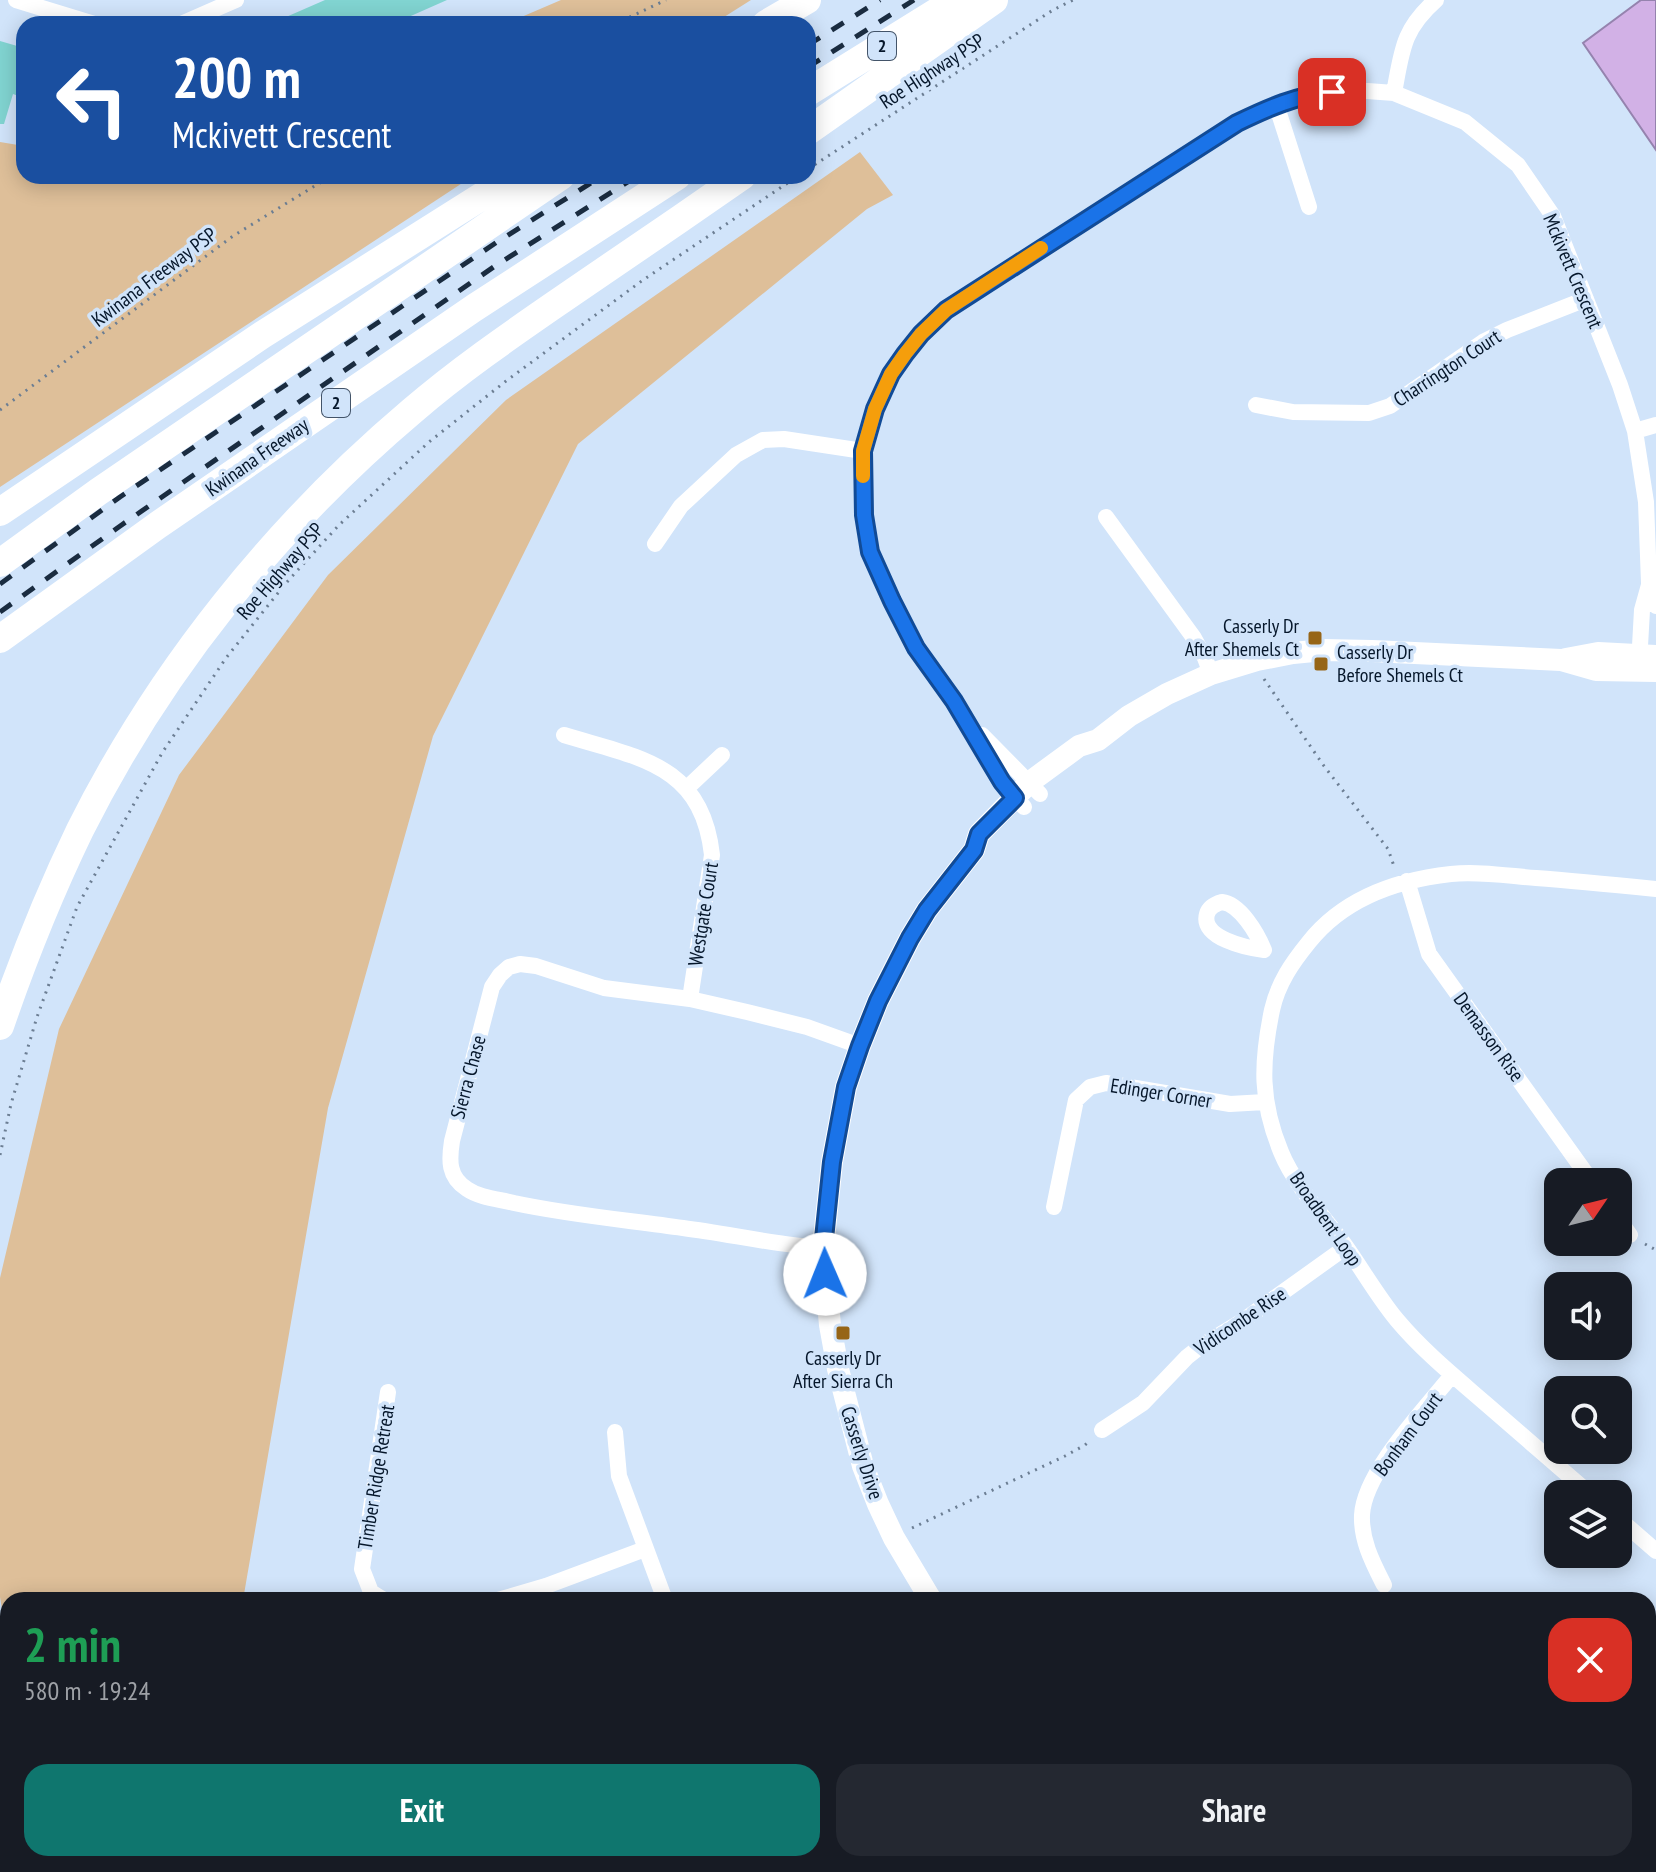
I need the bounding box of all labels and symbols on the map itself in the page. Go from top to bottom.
street label: Roe Highway PSP [875,27,989,115]
road number: 2 [868,32,896,60]
pin [1298,58,1366,126]
street label: Mckivett Crescent [1537,210,1609,333]
street label: Kwinana Freeway PSP [86,221,222,333]
street label: Charrington Court [1388,323,1506,412]
road number: 2 [322,389,350,417]
street label: Kwinana Freeway [200,412,314,502]
street label: Roe Highway PSP [231,517,329,625]
place label: Casserly Dr After Shemels Ct [1185,613,1300,662]
marker: Casserly Dr After Shemels Ct [1306,629,1324,647]
place label: Casserly Dr Before Shemels Ct [1337,639,1463,688]
marker: Casserly Dr Before Shemels Ct [1312,655,1330,673]
street label: Westgate Court [682,860,724,968]
street label: Demasson Rise [1448,987,1530,1087]
street label: Sierra Chase [444,1032,492,1122]
street label: Edinger Corner [1108,1072,1214,1114]
street label: Broadbent Loop [1284,1167,1368,1271]
north arrow [1544,1168,1632,1256]
position arrow [783,1232,867,1316]
street label: Vidicombe Rise [1188,1281,1291,1362]
marker: Casserly Dr After Sierra Ch [834,1324,852,1342]
place label: Casserly Dr After Sierra Ch [793,1345,893,1394]
street label: Bonham Court [1368,1387,1448,1481]
street label: Timber Ridge Retreat [352,1402,400,1551]
street label: Casserly Drive [835,1403,889,1503]

